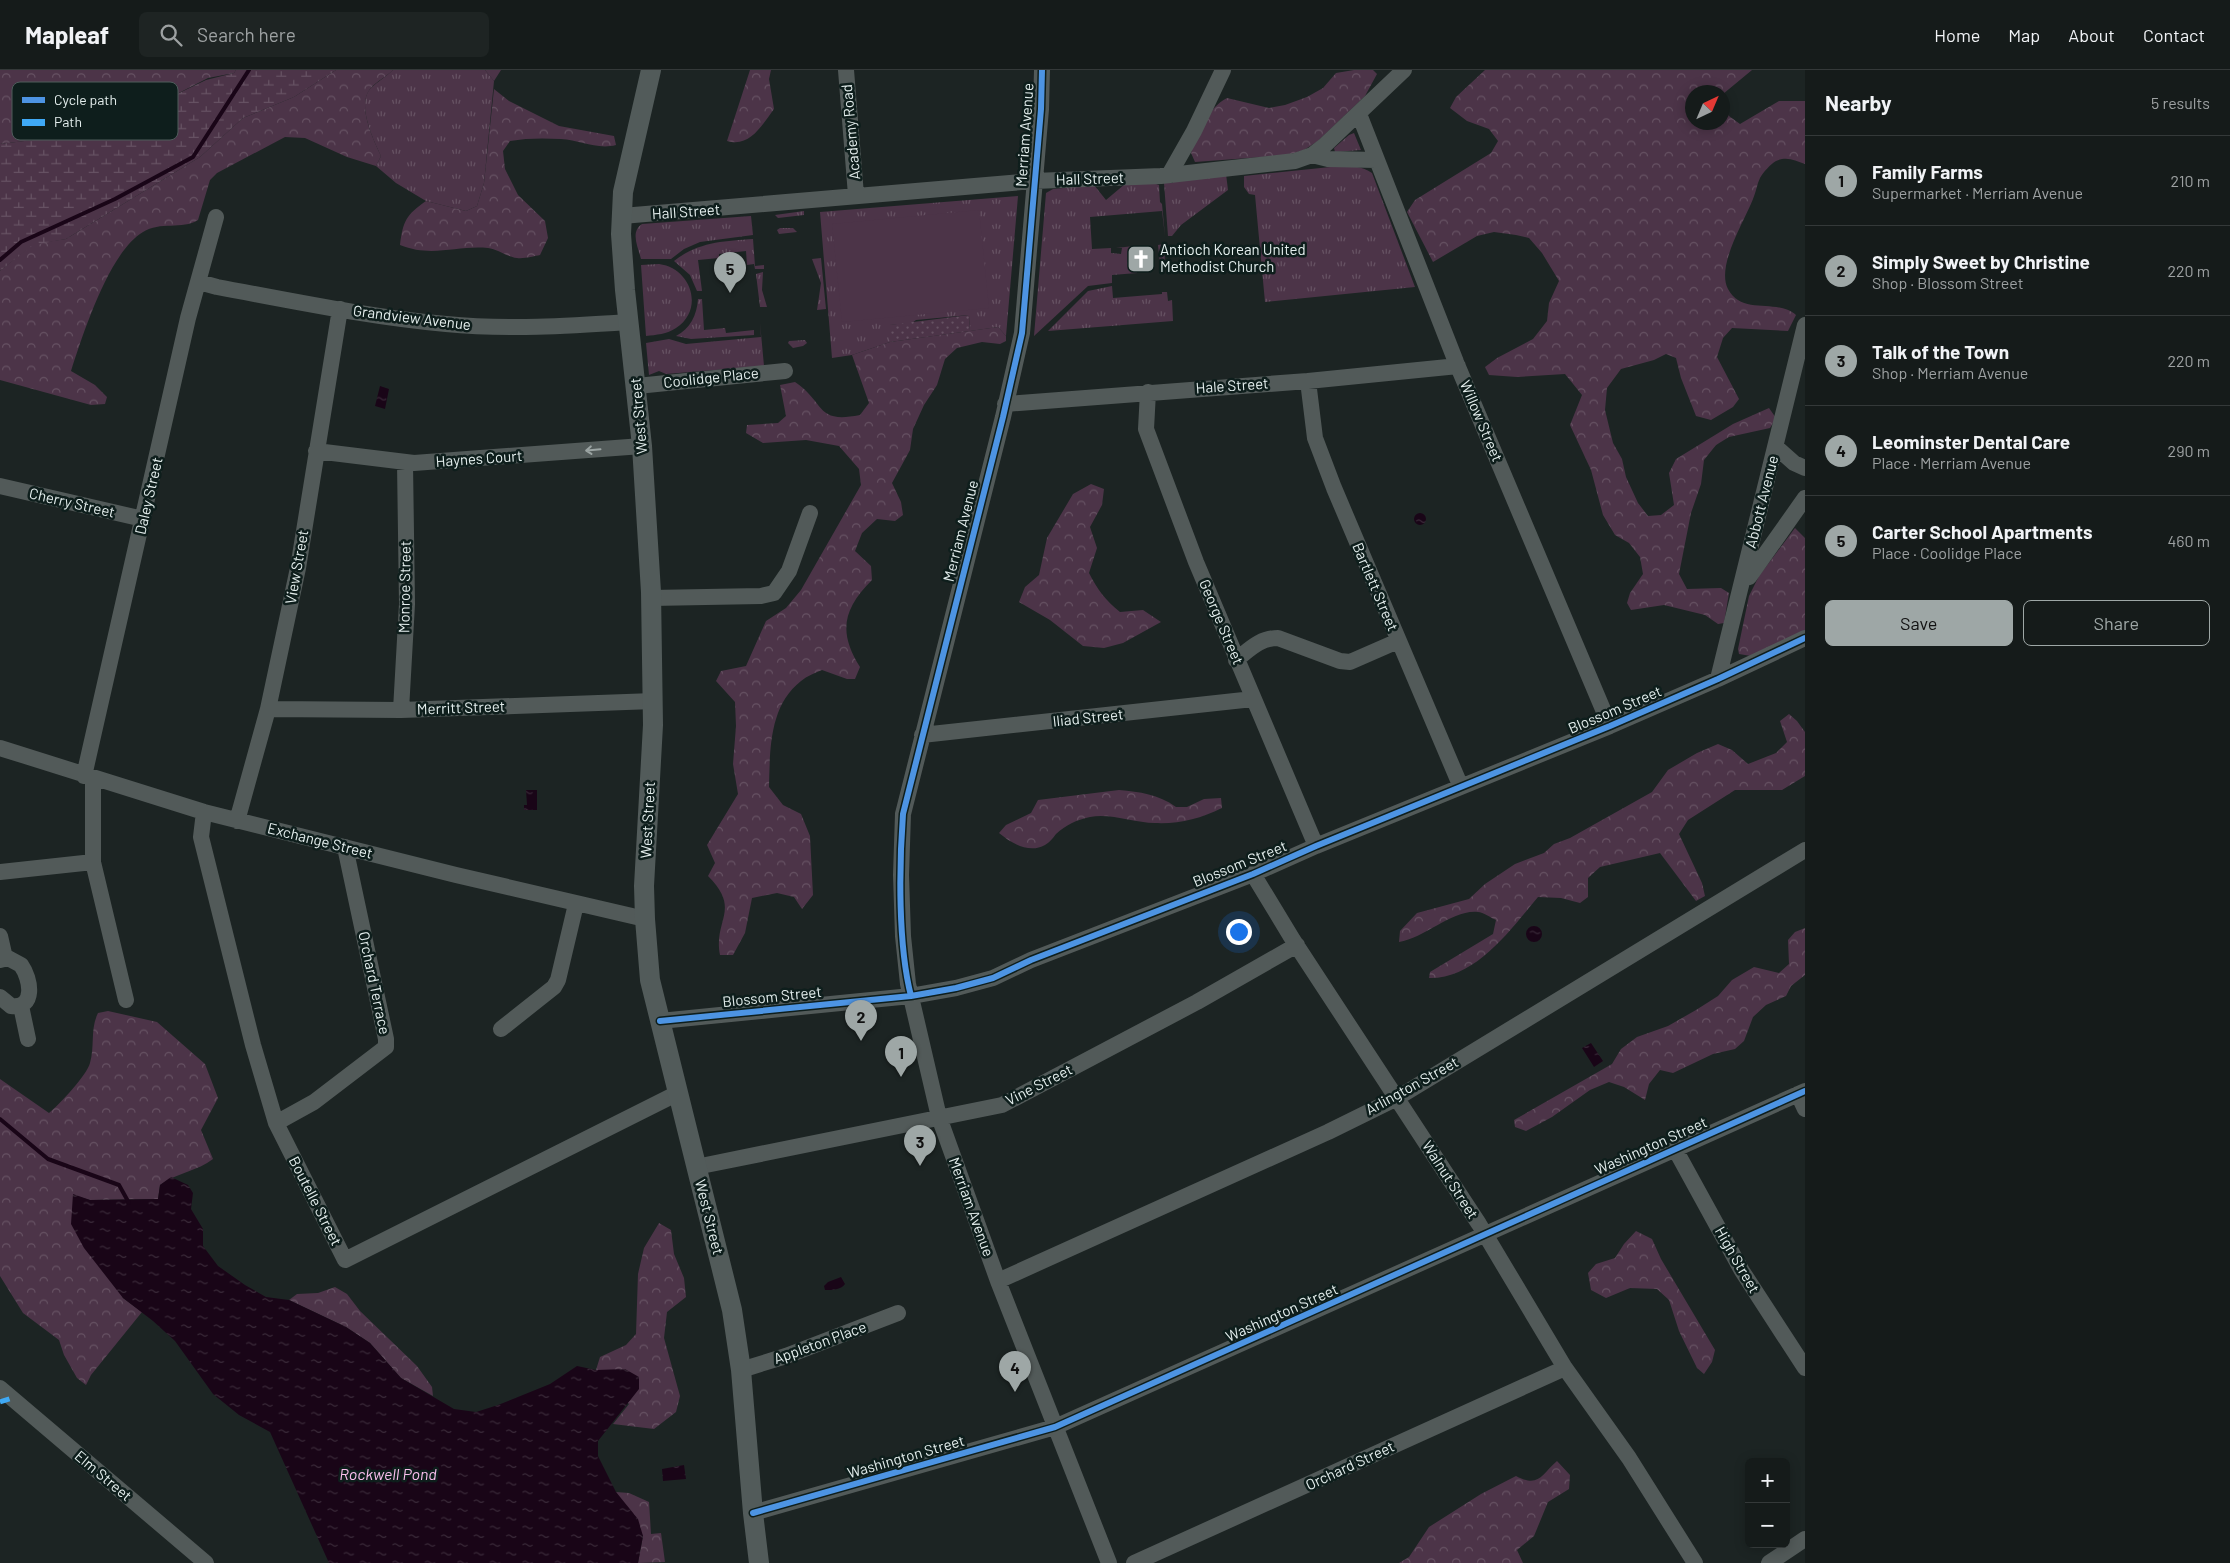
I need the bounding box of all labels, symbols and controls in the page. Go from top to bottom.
search box [139,12,489,57]
text: Mapleaf [25,20,109,49]
icon: search [157,21,185,49]
text: Search here [197,23,296,46]
text: Home [1934,24,1980,46]
text: Map [2008,24,2040,46]
text: About [2068,24,2115,46]
text: Contact [2143,24,2205,46]
legend [12,82,178,140]
street label: Merriam Avenue [1011,82,1037,188]
street label: Academy Road [837,84,863,181]
north arrow [1685,85,1730,130]
text: Nearby [1825,90,1891,115]
text: Cycle path [54,91,117,108]
text: 5 results [2151,93,2210,112]
text: Path [54,113,82,130]
text: Family Farms [1872,160,1983,183]
street label: Hall Street [1056,168,1124,188]
text: 1 [1838,171,1844,190]
text: 210 m [2171,171,2210,190]
text: Supermarket · Merriam Avenue [1872,183,2083,202]
street label: Hall Street [651,200,721,222]
place label: Antioch Korean United Methodist Church [1160,240,1306,275]
church icon: Antioch Korean United Methodist Church [1126,244,1156,274]
text: Simply Sweet by Christine [1872,250,2090,273]
pin: 5 [714,252,746,293]
text: 2 [1837,261,1845,280]
text: 220 m [2167,261,2210,280]
text: Shop · Blossom Street [1872,273,2024,292]
street label: Grandview Avenue [352,301,472,333]
text: Talk of the Town [1872,340,2009,363]
text: 3 [1837,351,1845,370]
text: 220 m [2167,351,2210,370]
street label: Coolidge Place [662,363,759,391]
text: Shop · Merriam Avenue [1872,363,2028,382]
street label: Hale Street [1195,373,1269,397]
street label: West Street [626,377,650,455]
street label: Willow Street [1457,377,1507,464]
text: Leominster Dental Care [1872,430,2070,453]
text: 4 [1836,441,1846,460]
text: 290 m [2168,441,2210,460]
street label: Haynes Court [435,446,523,470]
one-way arrow [586,446,602,455]
street label: Abbott Avenue [1741,453,1781,550]
text: Place · Merriam Avenue [1872,453,2031,472]
street label: Daley Street [130,455,166,536]
street label: Merriam Avenue [939,478,981,583]
street label: Cherry Street [28,483,117,521]
text: Carter School Apartments [1872,520,2092,543]
street label: View Street [281,528,311,605]
text: 5 [1837,531,1845,550]
text: 460 m [2167,531,2210,550]
street label: Bartlett Street [1349,540,1403,634]
street label: Monroe Street [394,541,414,633]
text: Place · Coolidge Place [1872,543,2022,562]
street label: George Street [1196,576,1248,667]
button: Save [1825,600,2013,646]
button: Share [2023,600,2210,646]
street label: Blossom Street [1565,681,1664,737]
street label: Merritt Street [417,696,505,718]
street label: Iliad Street [1052,704,1124,730]
street label: West Street [636,781,658,859]
street label: Exchange Street [266,818,375,862]
street label: Blossom Street [1190,836,1289,890]
your location [1226,919,1252,945]
street label: Orchard Terrace [355,930,395,1036]
street label: Blossom Street [721,982,822,1010]
pin: 2 [845,1000,877,1041]
pin: 1 [885,1036,917,1077]
street label: Arlington Street [1362,1052,1461,1118]
street label: Vine Street [1002,1060,1075,1109]
street label: Washington Street [1592,1112,1709,1178]
pin: 3 [904,1125,936,1166]
street label: Walnut Street [1419,1137,1483,1222]
street label: Boutelle Street [286,1153,346,1248]
street label: Merriam Avenue [946,1155,998,1259]
street label: West Street [692,1177,728,1256]
street label: High Street [1712,1223,1764,1296]
street label: Washington Street [1223,1279,1340,1345]
street label: Appleton Place [771,1317,868,1367]
pin: 4 [999,1351,1031,1392]
street label: Washington Street [845,1431,966,1481]
street label: Orchard Street [1302,1437,1397,1493]
street label: Elm Street [71,1446,136,1504]
map controls [1745,1458,1790,1548]
button: + [1745,1458,1790,1503]
water label: Rockwell Pond [339,1464,437,1483]
button: − [1745,1503,1790,1548]

